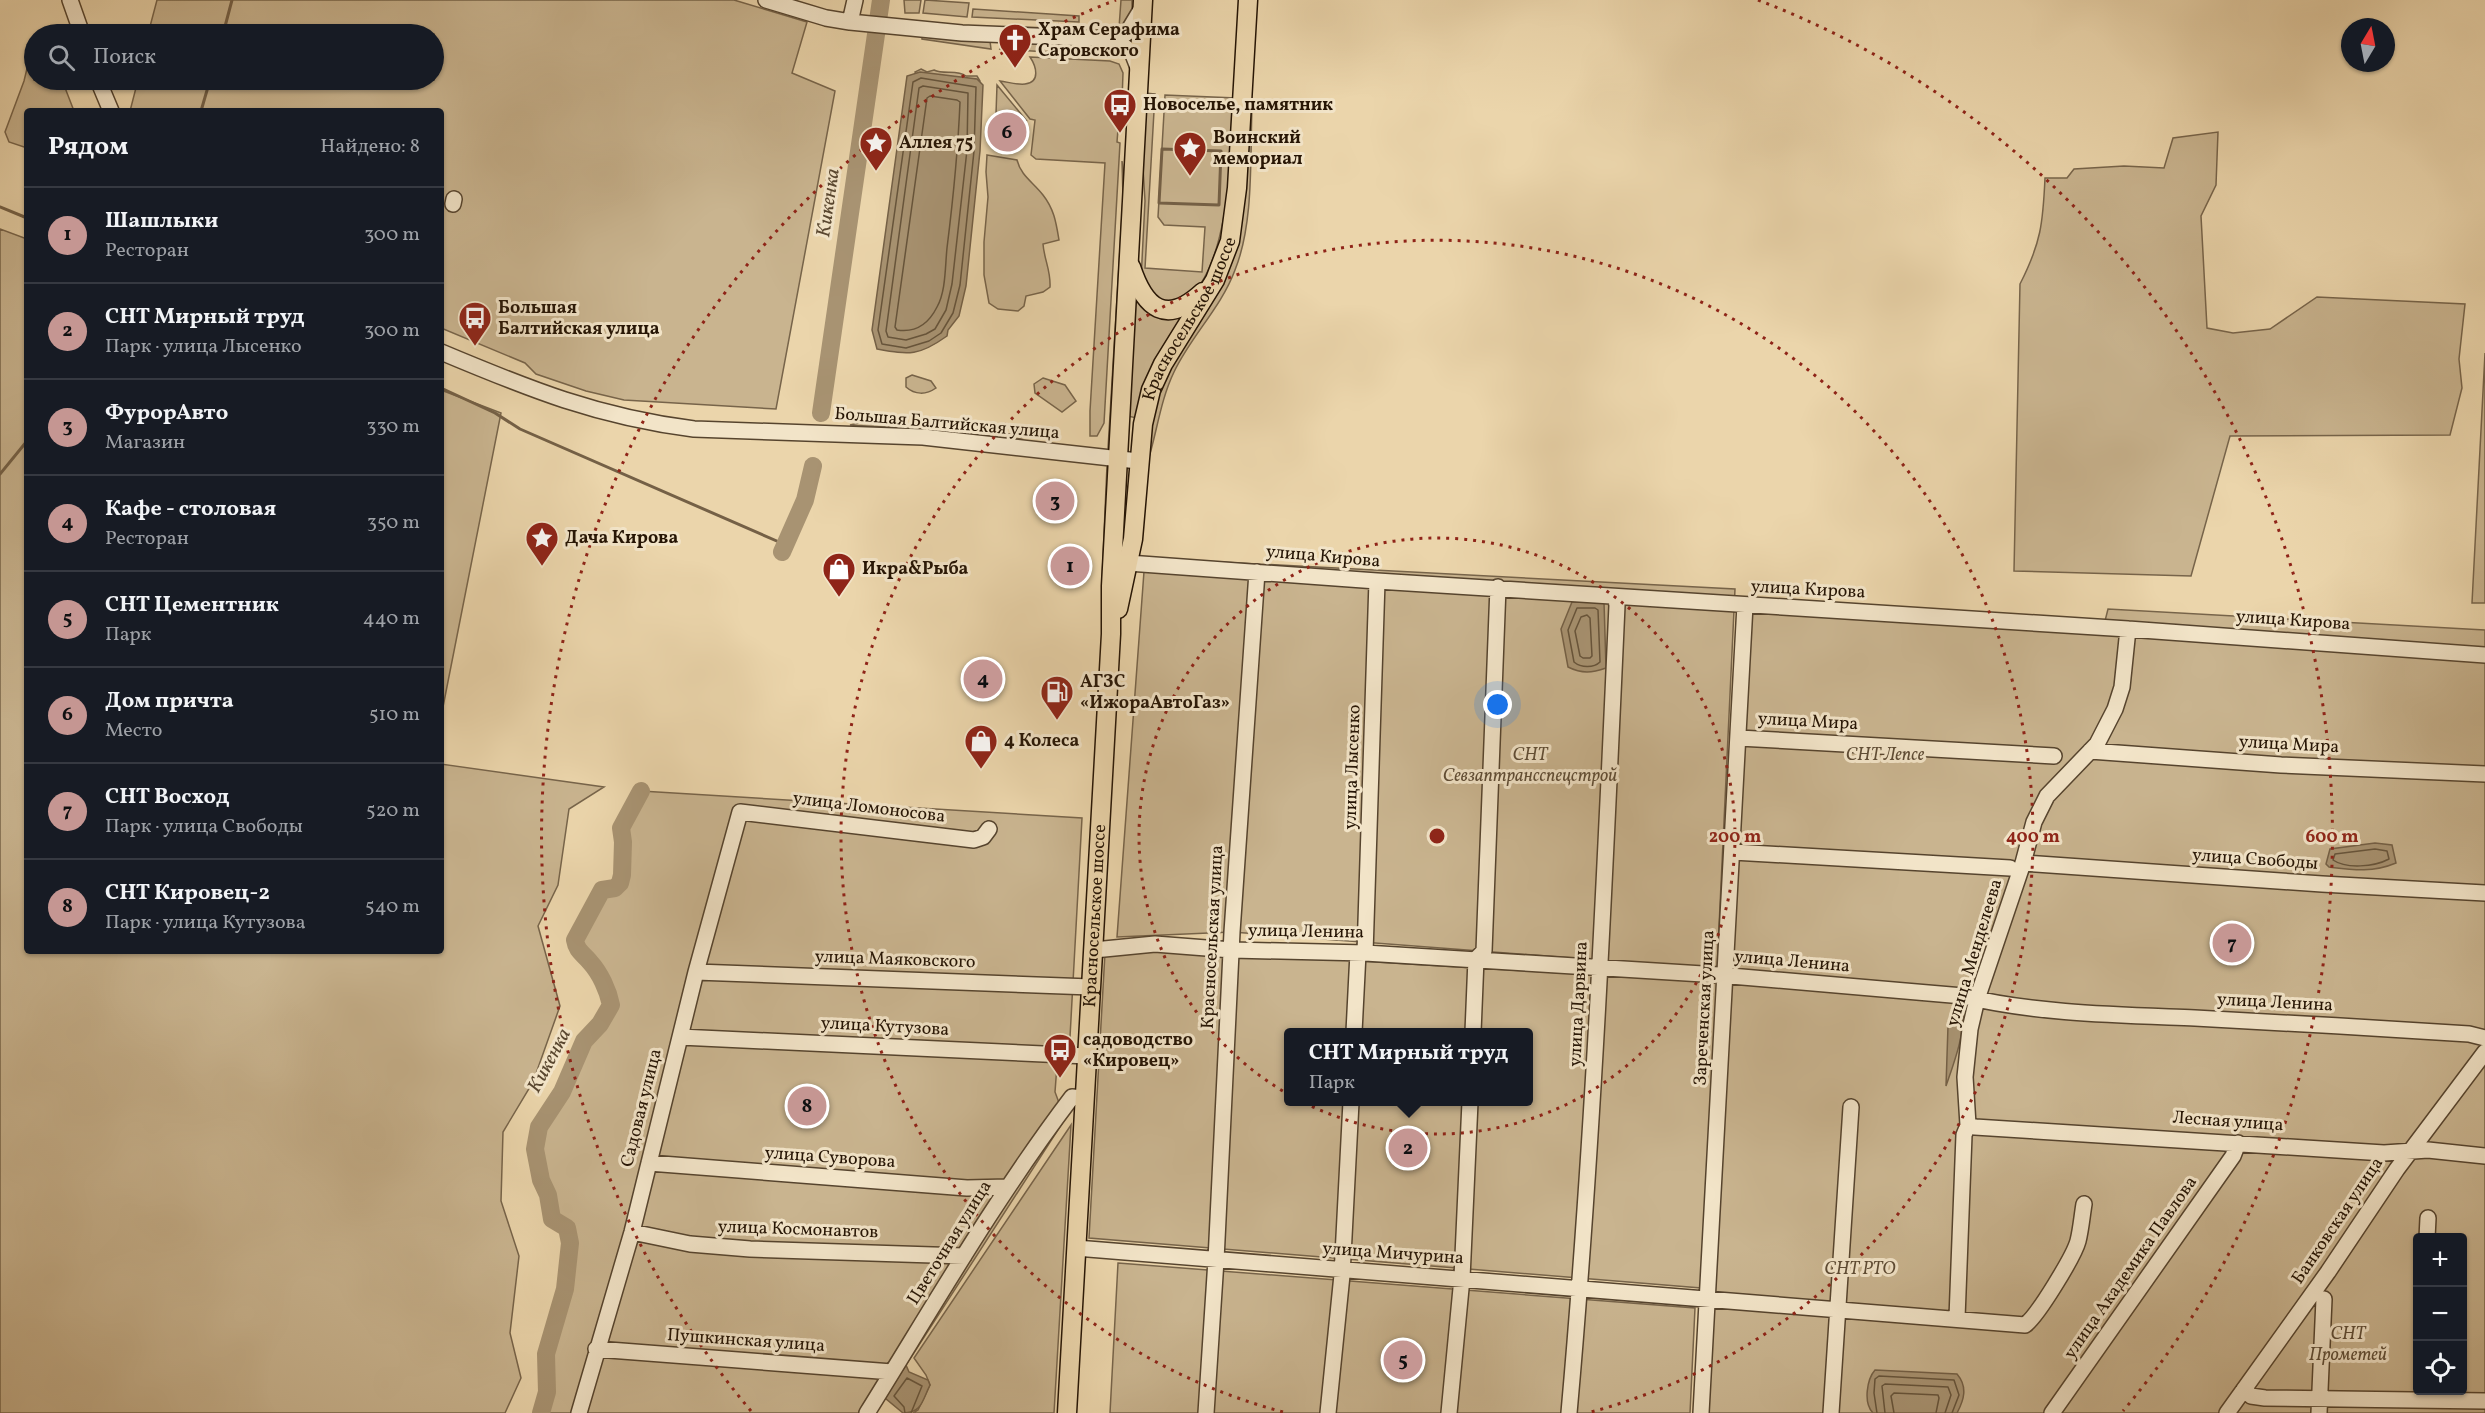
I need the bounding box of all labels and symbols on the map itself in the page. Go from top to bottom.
place label: Храм Серафима Саровского [1038,18,1180,64]
north arrow [2341,18,2395,72]
church icon: Храм Серафима Саровского [997,22,1033,69]
bus stop icon: Новоселье, памятник [1102,87,1138,134]
place label: Новоселье, памятник [1143,93,1333,118]
pin: 6 [988,110,1026,154]
place icon: Аллея 75 [858,125,894,172]
place label: Воинский мемориал [1213,126,1303,172]
place icon: Воинский мемориал [1172,130,1208,177]
place label: Аллея 75 [899,131,973,156]
water label: Кикенка [810,167,848,239]
street label: Красносельское шоссе [1136,233,1243,403]
place label: Большая Балтийская улица [498,296,660,342]
bus stop icon: Большая Балтийская улица [457,300,493,347]
street label: Большая Балтийская улица [833,402,1061,446]
pin: 3 [1036,478,1074,524]
place icon: Дача Кирова [524,520,560,567]
place label: Дача Кирова [565,526,678,551]
street label: улица Кирова [1265,540,1381,574]
pin: 1 [1050,544,1090,588]
shop icon: Икра&Рыба [821,551,857,598]
place label: Икра&Рыба [862,557,969,582]
street label: улица Кирова [1750,575,1866,605]
street label: улица Кирова [2235,605,2351,637]
pin: 4 [964,656,1002,702]
place label: АГЗС «ИжораАвтоГаз» [1080,670,1230,716]
fuel station icon: АГЗС «ИжораАвтоГаз» [1039,674,1075,721]
your location [1483,690,1512,719]
street label: улица Лысенко [1338,704,1368,830]
street label: улица Мира [1757,707,1859,737]
shop icon: 4 Колеса [963,723,999,770]
place label: 4 Колеса [1004,729,1079,754]
street label: улица Мира [2238,730,2340,760]
park label: СНТ Севзаптрансспецстрой [1443,743,1617,789]
park label: СНТ Лепсе [1846,743,1925,768]
street label: улица Ломоносова [791,786,947,830]
street label: Красносельское шоссе [1077,823,1113,1008]
text: 200 m [1709,825,1761,850]
text: 400 m [2006,825,2060,850]
text: 600 m [2305,825,2359,850]
centre of rings [1427,826,1447,846]
street label: улица Свободы [2191,843,2319,877]
street label: Красносельская улица [1196,844,1230,1030]
street label: улица Менделеева [1941,876,2009,1030]
street label: улица Ленина [1248,918,1364,946]
pin: 7 [2212,920,2252,966]
street label: Зареченская улица [1688,929,1722,1086]
street label: улица Дарвина [1563,941,1595,1067]
street label: улица Ленина [1733,944,1851,980]
street label: улица Маяковского [814,945,976,975]
street label: улица Ленина [2216,987,2334,1019]
street label: улица Кутузова [820,1011,950,1043]
water label: Кикенка [521,1024,579,1098]
place label: садоводство «Кировец» [1083,1028,1193,1074]
bus stop icon: садоводство «Кировец» [1042,1032,1078,1079]
street label: Садовая улица [615,1046,669,1170]
pin: 8 [788,1084,826,1128]
street label: Лесная улица [2172,1106,2284,1138]
pin: 2 [1388,1126,1428,1170]
street label: улица Суворова [764,1141,896,1175]
street label: Банковская улица [2286,1153,2390,1289]
street label: улица Академика Павлова [2058,1171,2204,1364]
street label: Цветочная улица [902,1176,998,1310]
street label: улица Космонавтов [717,1215,879,1245]
street label: улица Мичурина [1321,1237,1465,1271]
park label: СНТ РТО [1824,1257,1896,1282]
park label: СНТ Прометей [2309,1322,2387,1368]
street label: Пушкинская улица [666,1323,826,1359]
pin: 5 [1384,1338,1422,1382]

